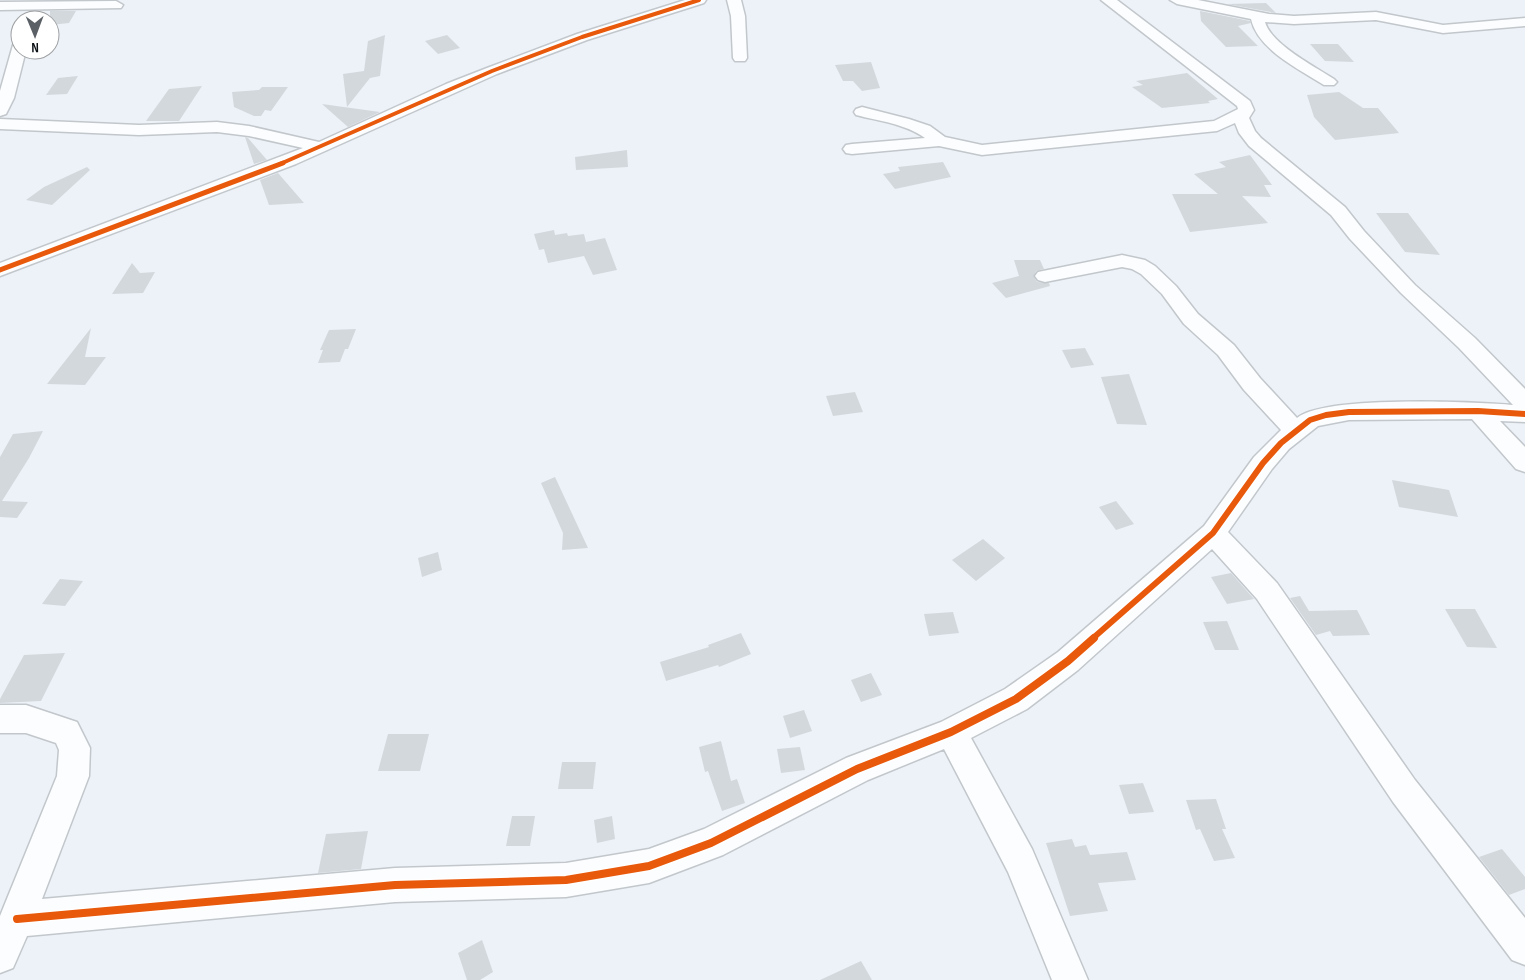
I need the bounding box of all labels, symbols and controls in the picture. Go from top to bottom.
north arrow [10,10,60,60]
text: N [31,39,39,56]

